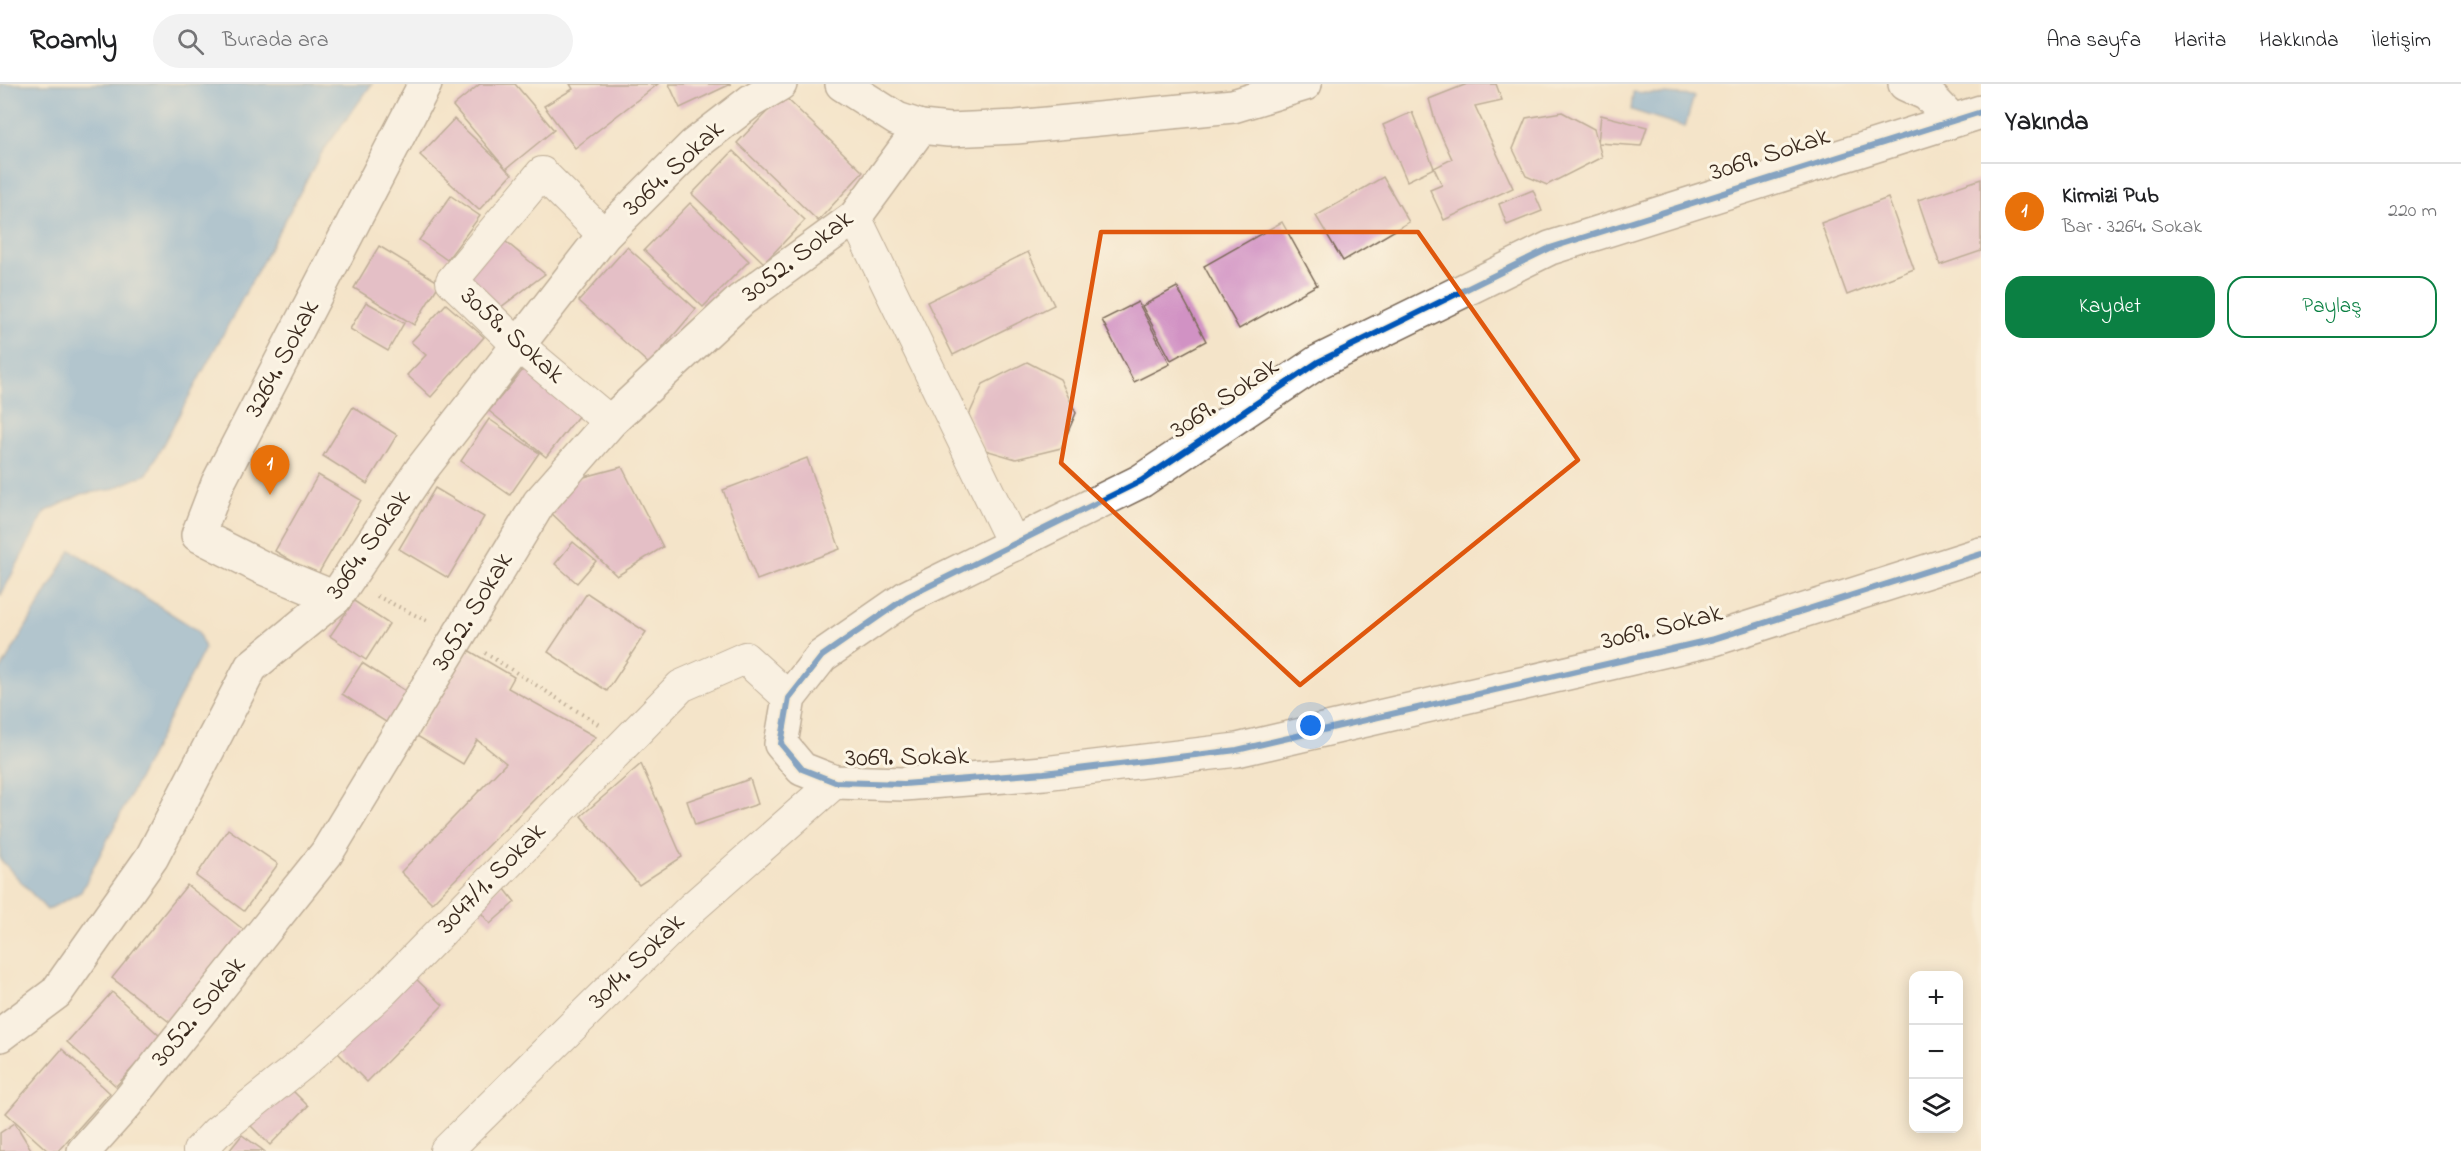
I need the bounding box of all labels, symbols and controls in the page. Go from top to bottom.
search box [153,14,573,68]
text: Roamly [30,21,117,62]
icon: search [174,25,207,58]
text: Burada ara [222,25,329,57]
text: Ana sayfa [2046,26,2141,56]
text: Harita [2174,26,2226,56]
text: Hakkında [2259,26,2339,56]
text: İletişim [2372,26,2431,56]
text: Yakında [2005,104,2089,142]
street label: 3064. Sokak [614,111,734,227]
street label: 3069. Sokak [1705,117,1835,193]
text: Kirmizi Pub [2062,181,2159,213]
text: 1 [2021,197,2028,226]
text: 220 m [2388,197,2437,226]
street label: 3052. Sokak [734,201,862,313]
text: Bar · 3264. Sokak [2062,213,2202,242]
button: Kaydet [2005,276,2215,338]
button: Paylaş [2227,276,2437,338]
street label: 3058. Sokak [451,278,573,394]
street label: 3264. Sokak [236,293,330,425]
street label: 3069. Sokak [1163,348,1287,450]
pin: 1 [250,446,290,495]
street label: 3064. Sokak [317,482,421,608]
street label: 3052. Sokak [422,545,524,679]
street label: 3069. Sokak [1597,594,1727,662]
your location [1296,711,1325,740]
street label: 3069. Sokak [845,737,969,779]
street label: 3047/1. Sokak [428,814,556,944]
street label: 3014. Sokak [580,904,695,1019]
street label: 3052. Sokak [142,948,256,1076]
map controls [1909,971,1963,1133]
button: + [1909,971,1963,1025]
button: − [1909,1025,1963,1079]
button: layers [1909,1079,1963,1133]

